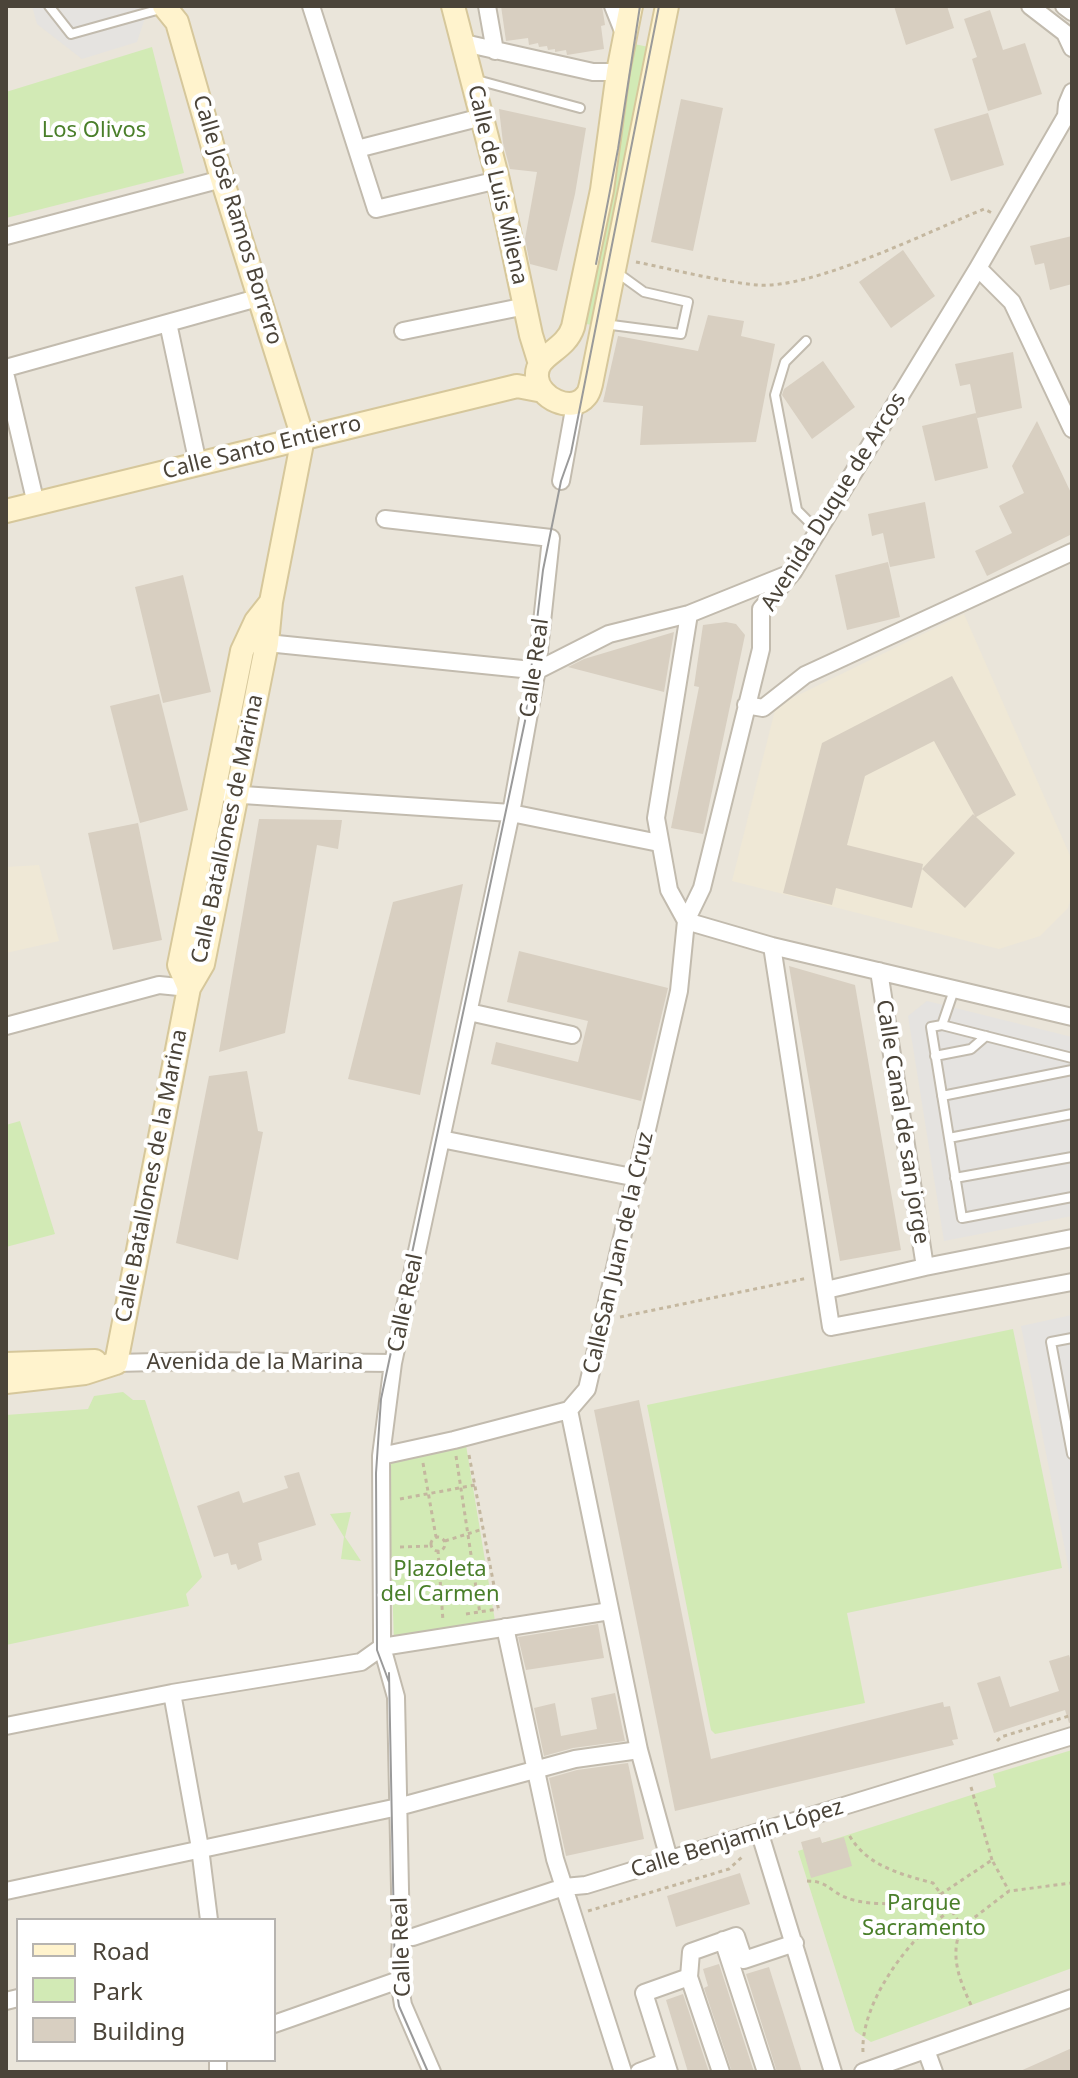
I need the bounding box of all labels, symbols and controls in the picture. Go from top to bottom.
street label: Calle de Luis Milena [461,83,533,287]
street label: Calle Josè Ramos Borrero [186,92,288,348]
park label: Los Olivos [42,118,146,144]
street label: Avenida Duque de Arcos [756,388,912,616]
street label: Calle Santo Entierro [160,411,364,485]
street label: Calle Real [515,617,555,719]
street label: Calle Batallones de Marina [187,692,269,966]
street label: Calle Canal de san jorge [870,998,934,1246]
street label: Calle Batallones de la Marina [111,1027,193,1325]
street label: CalleSan Juan de la Cruz [578,1130,660,1376]
street label: Calle Real [383,1251,429,1355]
street label: Avenida de la Marina [147,1350,363,1376]
park label: Plazoleta del Carmen [380,1557,500,1608]
street label: Calle Benjamín López [628,1794,846,1884]
park label: Parque Sacramento [862,1891,986,1942]
street label: Calle Real [387,1897,417,1997]
legend [16,1918,276,2062]
text: Road [92,1934,150,1967]
text: Park [92,1974,143,2007]
text: Building [92,2014,185,2047]

